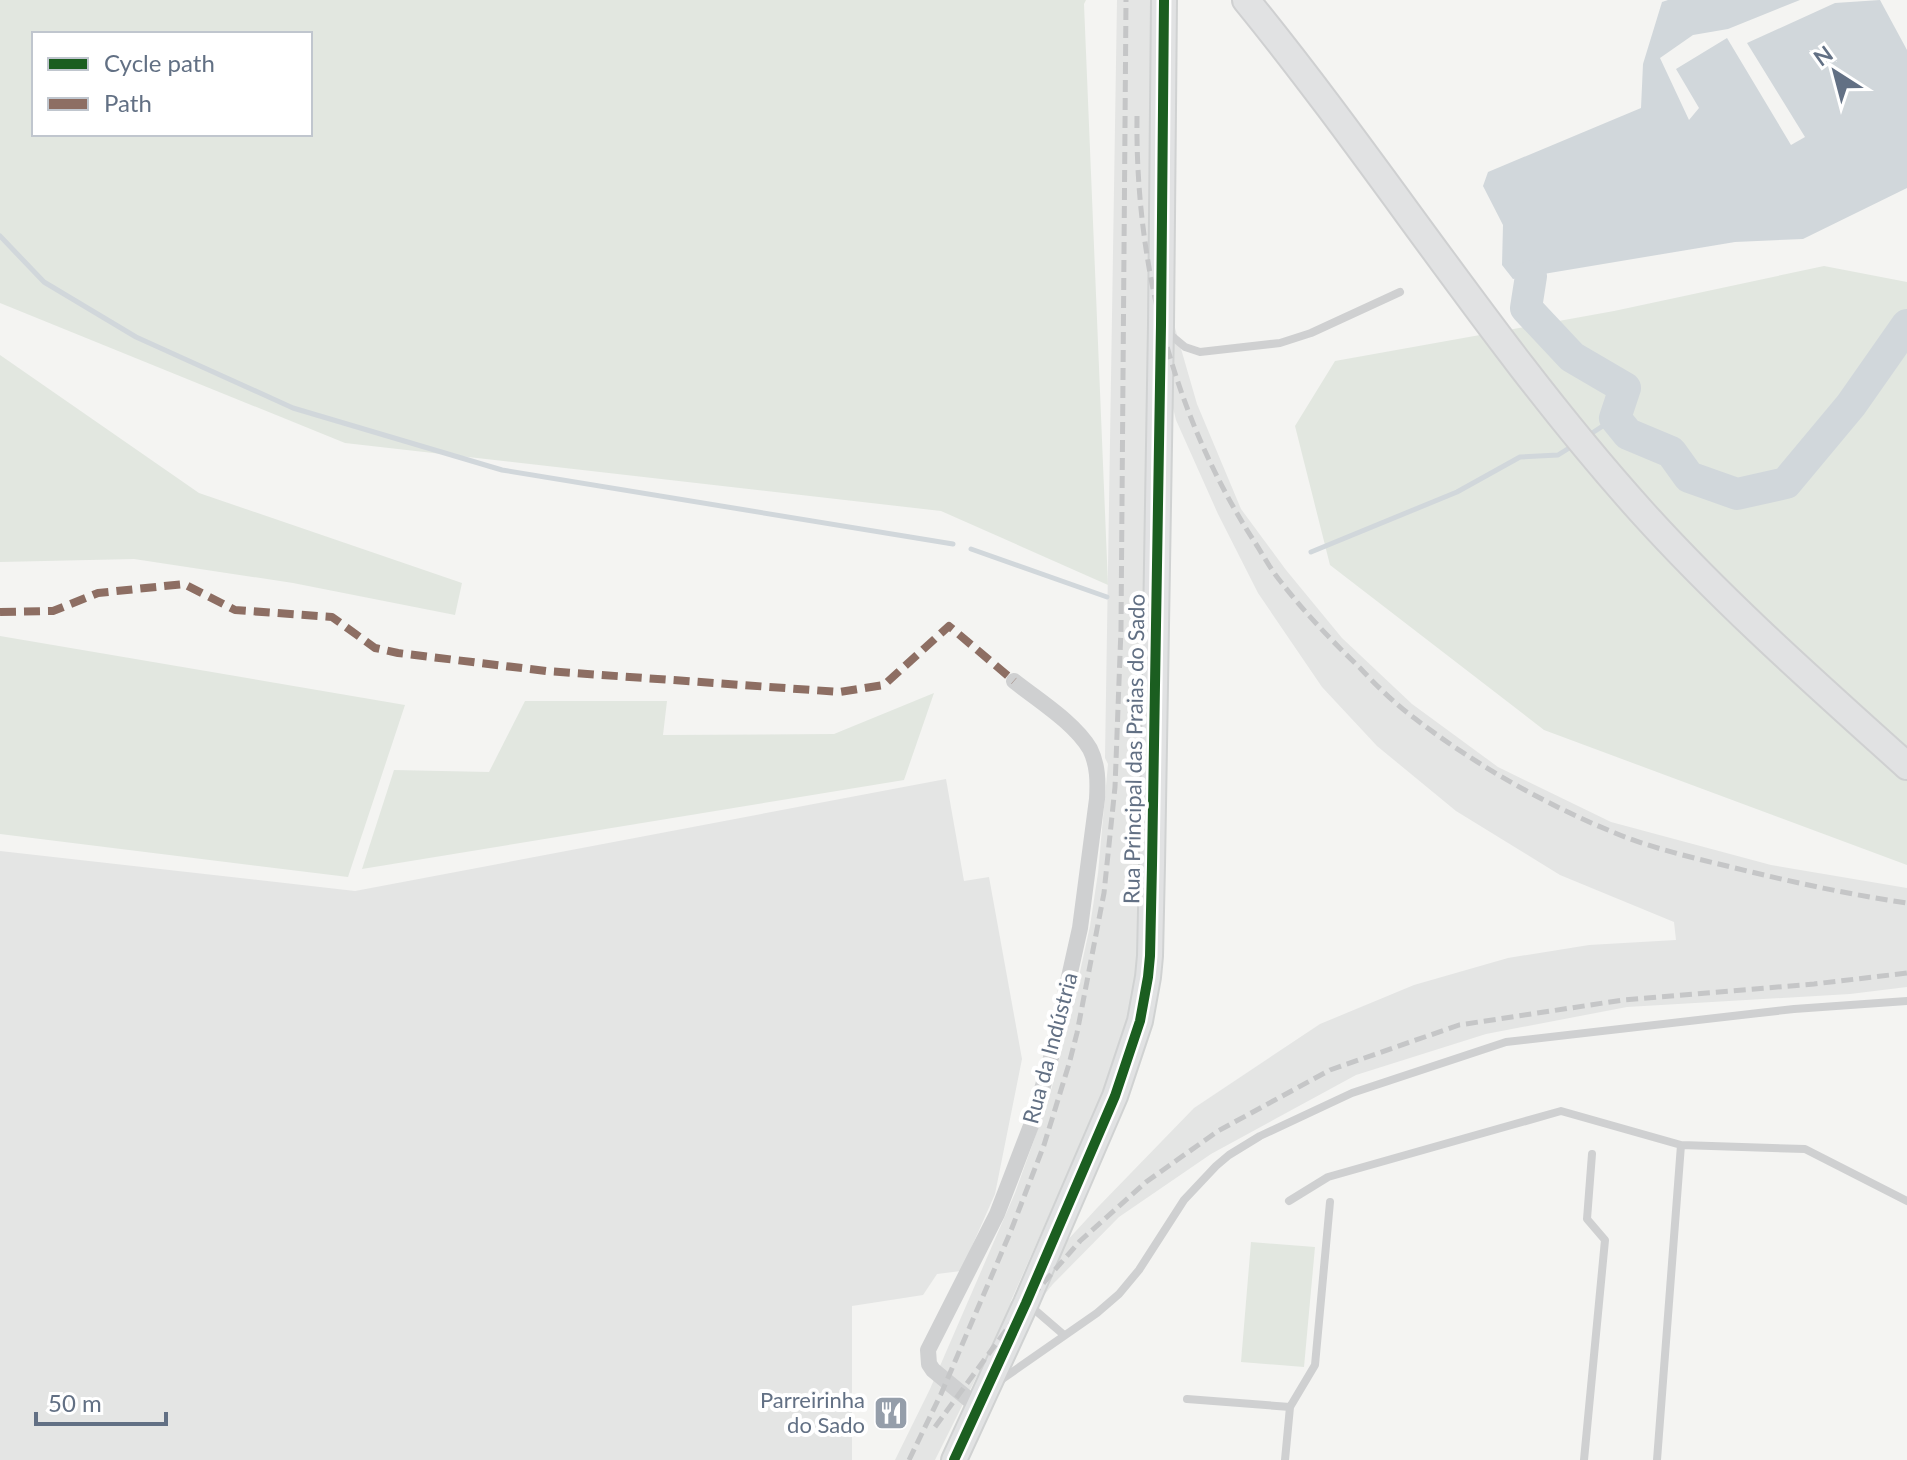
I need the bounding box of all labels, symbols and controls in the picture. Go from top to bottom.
legend [32,32,312,136]
north arrow [1795,32,1875,112]
text: N [1808,40,1838,71]
text: Cycle path [104,48,215,77]
text: Path [104,88,152,117]
street label: Rua Principal das Praias do Sado [1117,594,1150,904]
street label: Rua da Indústria [1016,969,1083,1126]
scale bar [36,1376,166,1426]
place label: Parreirinha do Sado [760,1386,865,1438]
text: 50 m [48,1388,102,1417]
restaurant icon: Parreirinha do Sado [872,1394,910,1432]

